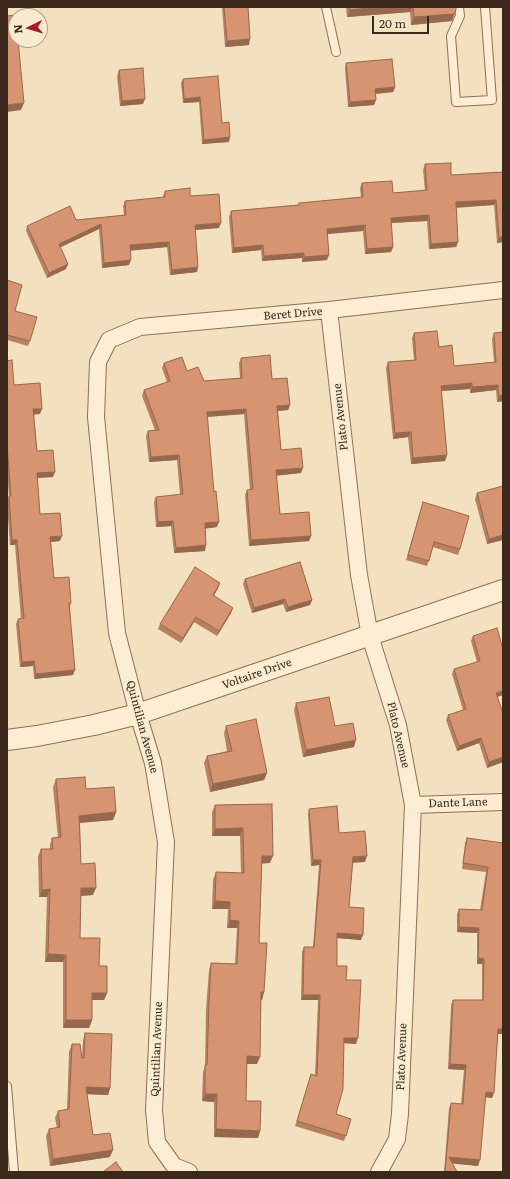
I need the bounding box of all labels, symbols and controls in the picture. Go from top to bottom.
north arrow [8,8,48,48]
scale bar [374,8,431,34]
text: 20 m [379,14,406,32]
text: N [9,24,25,34]
street label: Beret Drive [263,305,323,323]
street label: Plato Avenue [331,383,351,451]
street label: Voltaire Drive [220,656,294,692]
street label: Quintilian Avenue [123,679,161,775]
street label: Plato Avenue [384,701,412,769]
street label: Dante Lane [428,795,488,811]
street label: Quintilian Avenue [149,1001,165,1097]
street label: Plato Avenue [394,1023,410,1091]

